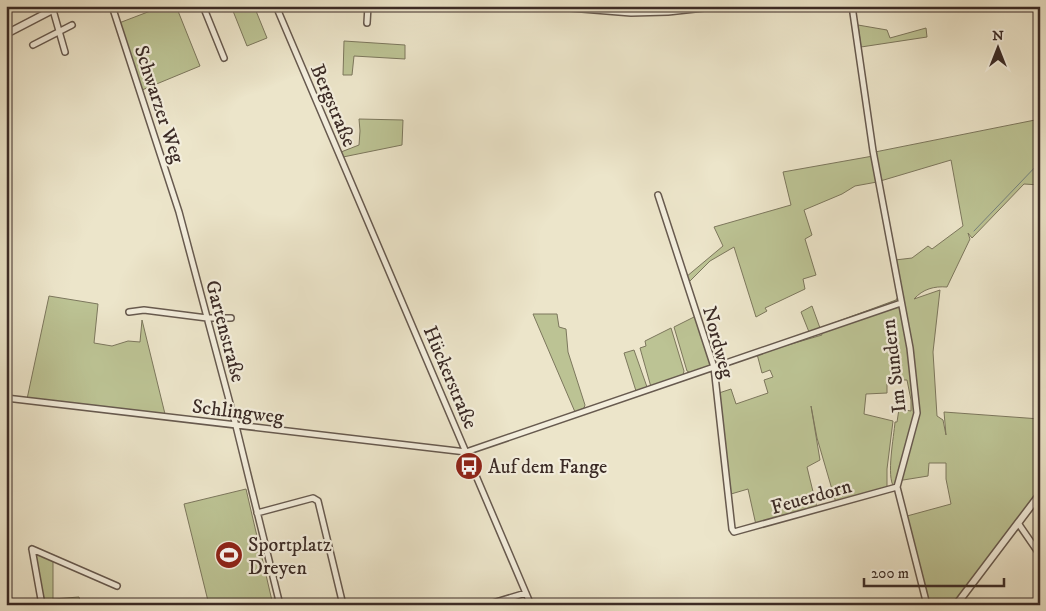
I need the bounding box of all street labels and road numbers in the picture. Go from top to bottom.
street label: Schwarzer Weg [128,42,189,167]
street label: Bergstraße [304,60,361,151]
street label: Gartenstraße [199,278,250,385]
street label: Nordweg [696,304,739,381]
street label: Im Sundern [876,317,913,414]
street label: Hückerstraße [417,322,483,433]
street label: Schlingweg [191,394,285,431]
street label: Feuerdorn [768,474,855,521]

